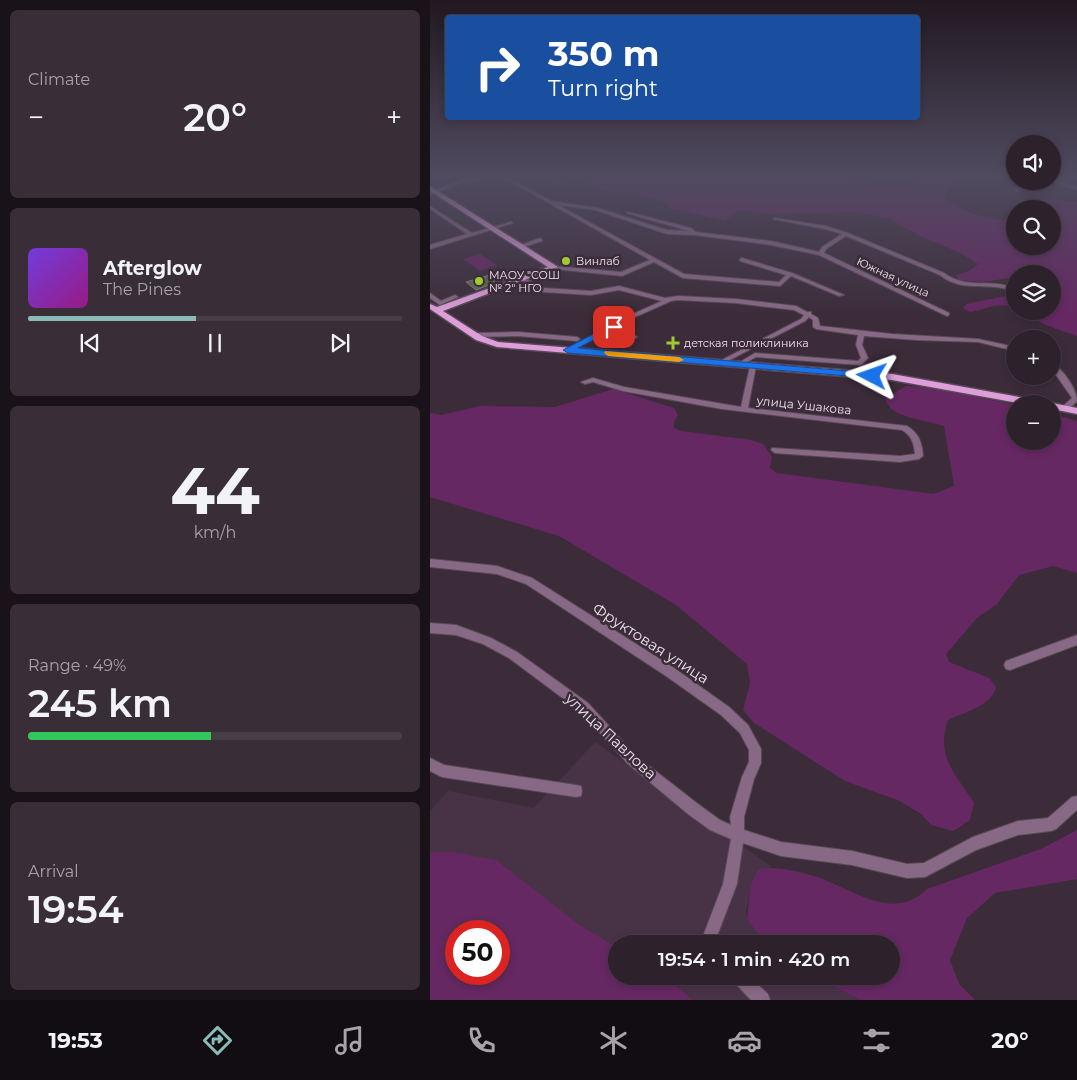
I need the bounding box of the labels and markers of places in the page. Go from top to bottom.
place label: Винлаб [576,254,620,268]
marker: Винлаб [560,255,572,267]
place label: МАОУ "СОШ № 2" НГО [489,268,560,295]
marker: МАОУ "СОШ № 2" НГО [473,275,485,287]
pin [593,306,635,348]
marker: детская поликлиника [666,336,680,350]
place label: детская поликлиника [684,336,809,350]

